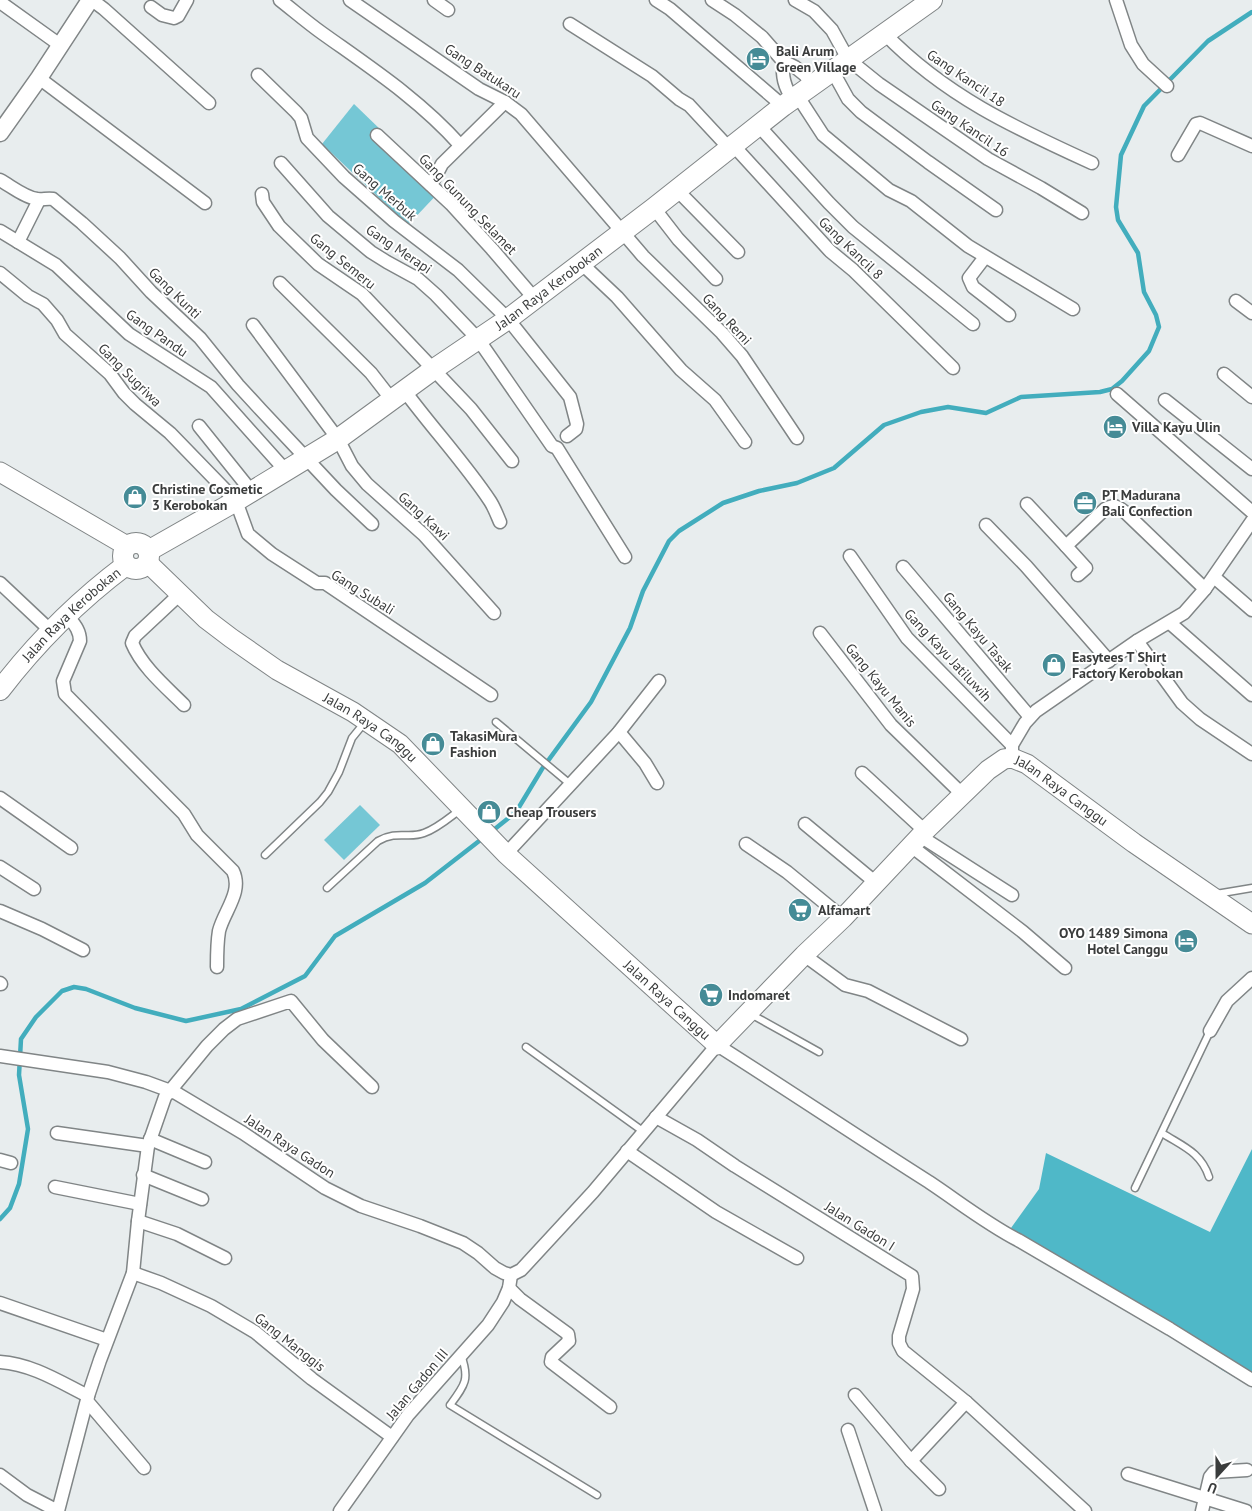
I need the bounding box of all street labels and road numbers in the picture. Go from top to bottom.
street label: Gang Batukaru [441,40,525,102]
street label: Gang Kancil 18 [924,45,1008,111]
street label: Gang Kancil 16 [928,95,1012,161]
street label: Gang Gunung Selamet [415,150,521,258]
street label: Gang Merbuk [349,159,421,225]
street label: Gang Kancil 8 [815,213,887,283]
street label: Gang Merapi [363,220,435,278]
street label: Gang Semeru [306,229,380,293]
street label: Jalan Raya Kerobokan [491,242,606,335]
street label: Gang Kunti [145,264,205,322]
street label: Gang Remi [698,289,756,349]
street label: Gang Pandu [123,305,191,361]
street label: Gang Sugriwa [94,339,166,411]
street label: Gang Kawi [395,488,453,544]
street label: Jalan Raya Kerobokan [17,564,124,666]
street label: Gang Subali [328,565,398,619]
street label: Gang Kayu Tasak [939,588,1017,676]
street label: Gang Kayu Jatiluwih [900,605,996,705]
street label: Gang Kayu Manis [842,639,920,731]
street label: Jalan Raya Canggu [319,688,422,766]
street label: Jalan Raya Canggu [1011,751,1112,830]
street label: Jalan Raya Canggu [619,955,714,1044]
street label: Jalan Raya Gadon [241,1110,339,1182]
street label: Jalan Gadon I [821,1197,898,1255]
street label: Gang Manggis [251,1309,329,1375]
street label: Jalan Gadon III [381,1345,452,1424]

